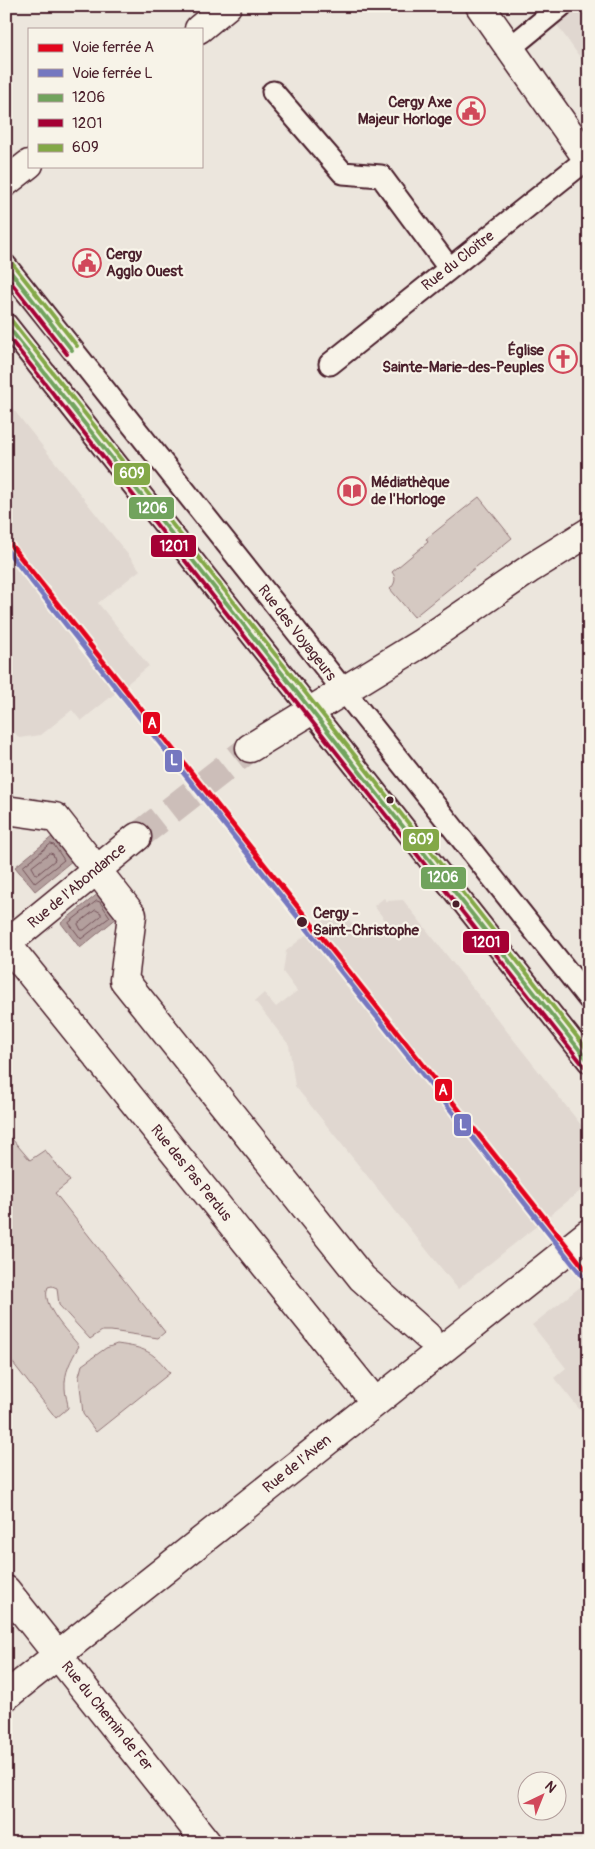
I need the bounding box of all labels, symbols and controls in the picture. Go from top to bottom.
legend [28,28,202,168]
text: Voie ferrée A [72,38,154,57]
text: Voie ferrée L [72,64,153,83]
text: 1206 [72,88,105,107]
place label: Cergy Axe Majeur Horloge [358,93,453,129]
public building icon: Cergy Axe Majeur Horloge [456,96,486,126]
text: 1201 [72,114,102,133]
text: 609 [72,138,99,157]
street label: Rue du Cloitre [418,226,499,295]
place label: Cergy Agglo Ouest [106,245,184,281]
public building icon: Cergy Agglo Ouest [72,248,102,278]
place label: Église Sainte-Marie-des-Peuples [382,341,545,377]
church icon: Église Sainte-Marie-des-Peuples [548,344,578,374]
line badge: 609 [113,462,151,486]
text: 609 [120,465,144,482]
place label: Médiathèque de l'Horloge [371,473,450,509]
library icon: Médiathèque de l'Horloge [337,476,367,506]
line badge: 1206 [128,496,175,520]
text: 1206 [136,500,168,517]
line badge: 1201 [150,534,197,558]
text: 1201 [160,538,188,555]
street label: Rue des Voyageurs [254,581,341,685]
line badge: A [142,711,161,735]
text: A [147,715,157,732]
line badge: L [164,749,183,773]
text: L [170,752,178,769]
unlabelled marker [385,795,395,805]
line badge: 609 [402,828,440,852]
text: 609 [409,831,433,848]
street label: Rue de l'Abondance [24,839,130,933]
line badge: 1206 [420,866,467,890]
text: 1206 [427,869,459,886]
unlabelled marker [451,899,461,909]
place label: Cergy - Saint-Christophe [313,904,419,940]
marker: Cergy - Saint-Christophe [295,915,309,929]
line badge: 1201 [462,930,510,954]
text: 1201 [472,934,500,951]
line badge: A [434,1078,453,1102]
text: A [438,1082,448,1099]
line badge: L [453,1113,472,1137]
text: L [459,1117,467,1134]
street label: Rue des Pas Perdus [146,1121,236,1225]
street label: Rue de l'Aven [259,1431,335,1497]
street label: Rue du Chemin de Fer [57,1657,157,1775]
north arrow [518,1772,568,1822]
text: N [541,1777,560,1796]

